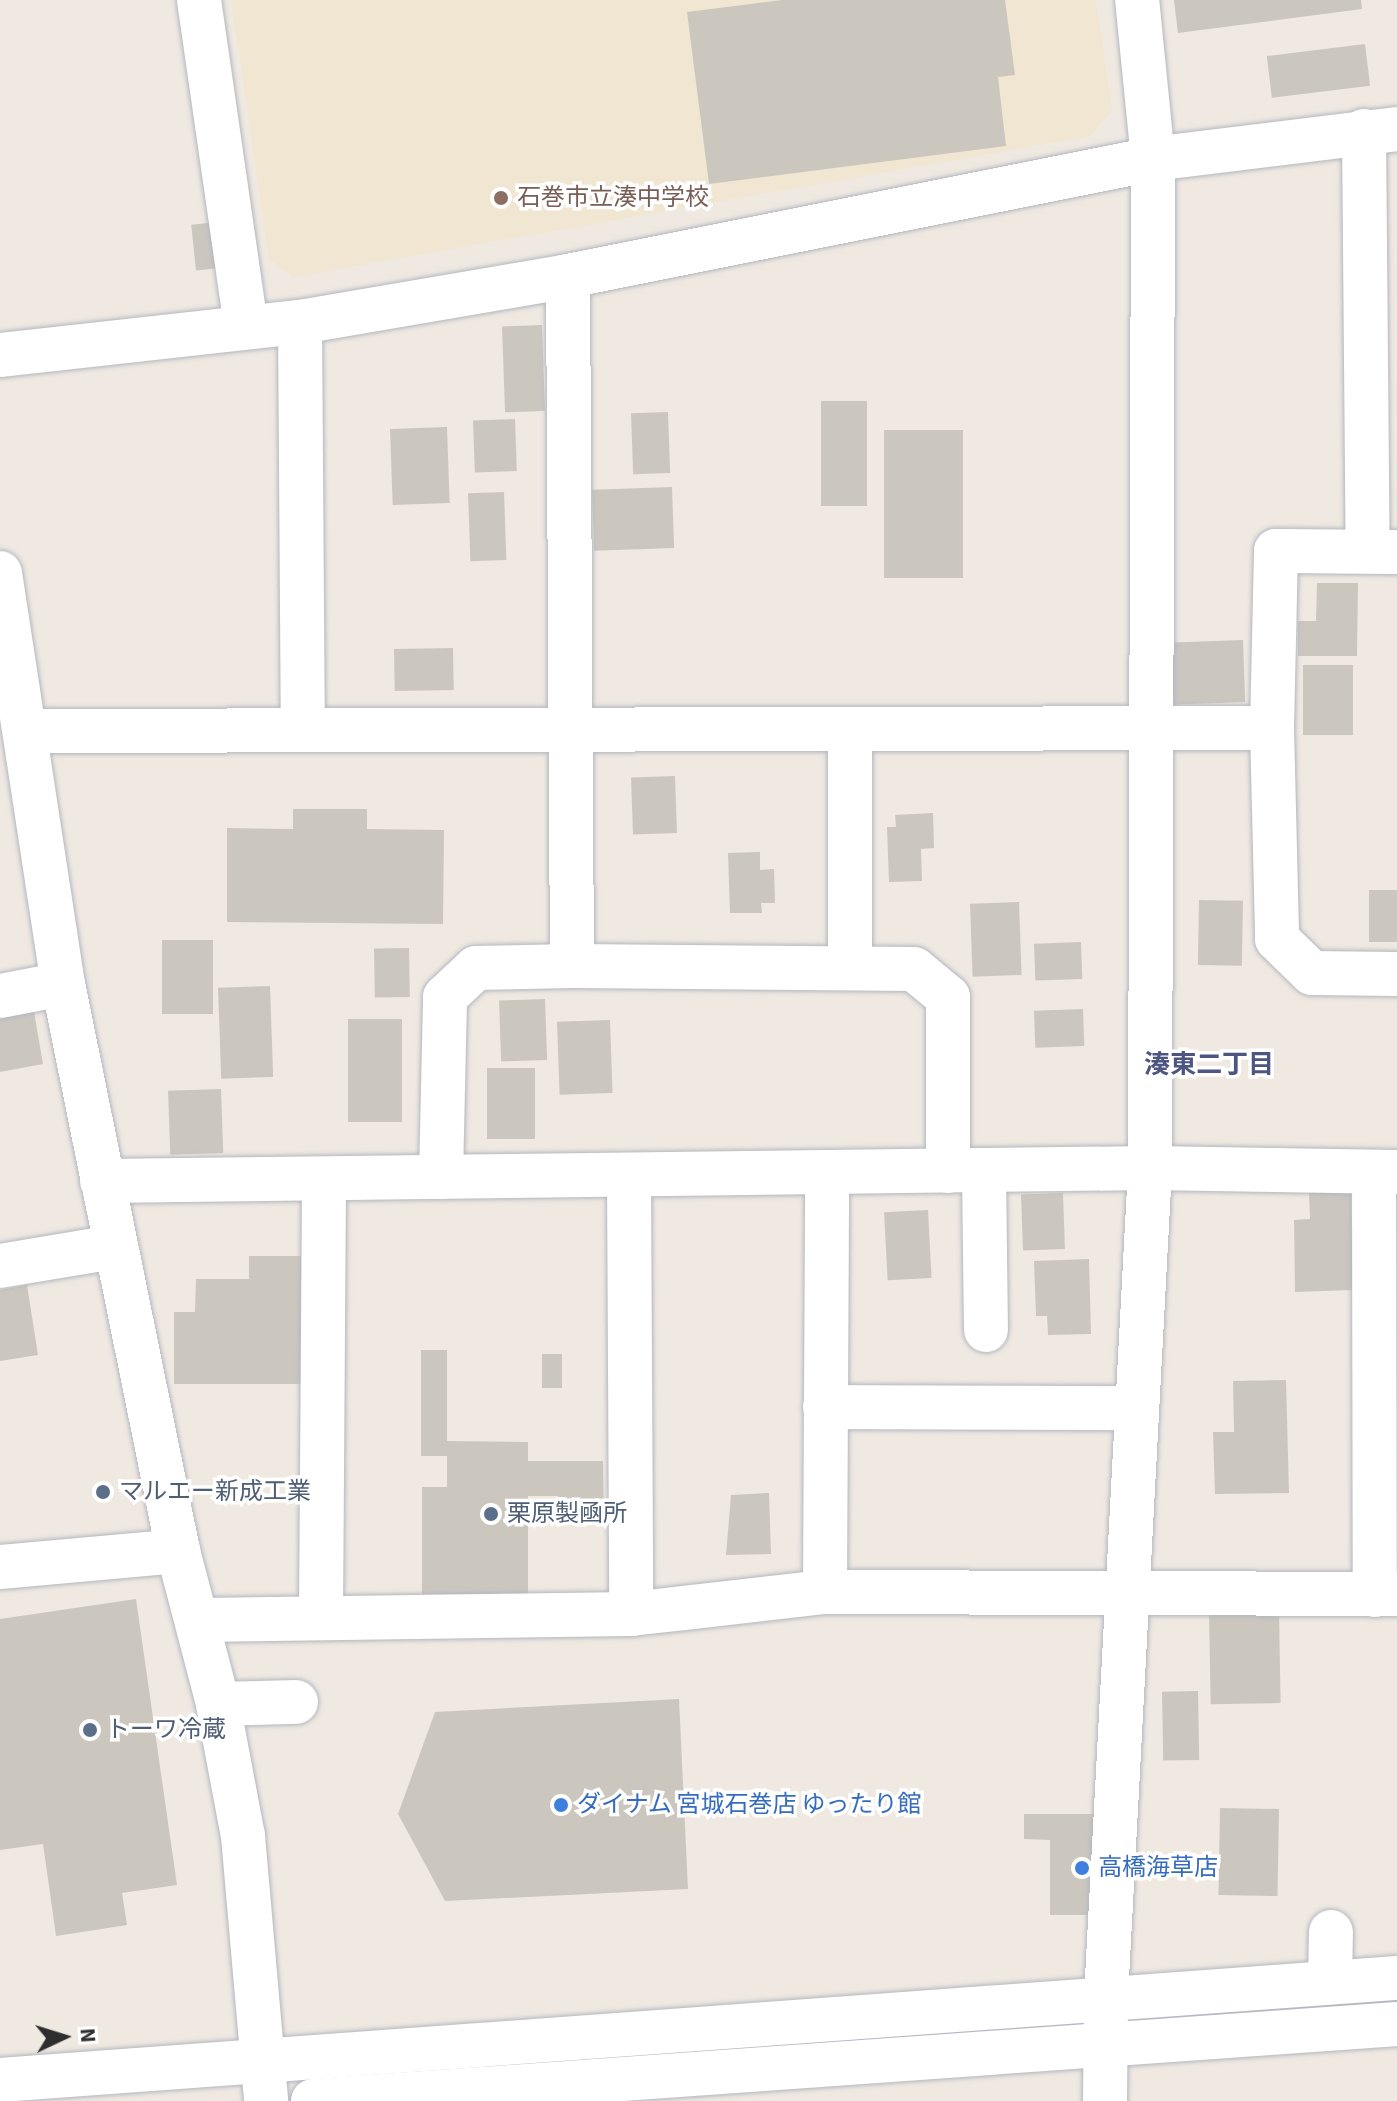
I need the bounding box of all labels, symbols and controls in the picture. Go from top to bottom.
place label: 石巻市立湊中学校 [517,184,709,212]
marker: 石巻市立湊中学校 [492,189,510,207]
district label: 湊東二丁目 [1144,1049,1274,1081]
place label: マルエー新成工業 [119,1478,311,1506]
marker: マルエー新成工業 [94,1483,112,1501]
place label: 栗原製凾所 [507,1500,627,1528]
marker: 栗原製凾所 [482,1505,500,1523]
place label: トーワ冷蔵 [106,1716,226,1744]
marker: トーワ冷蔵 [81,1721,99,1739]
place label: ダイナム 宮城石巻店 ゆったり館 [577,1791,923,1819]
marker: ダイナム 宮城石巻店 ゆったり館 [552,1796,570,1814]
place label: 高橋海草店 [1098,1854,1218,1882]
marker: 高橋海草店 [1073,1859,1091,1877]
north arrow [24,1997,104,2077]
text: N [71,2027,104,2044]

